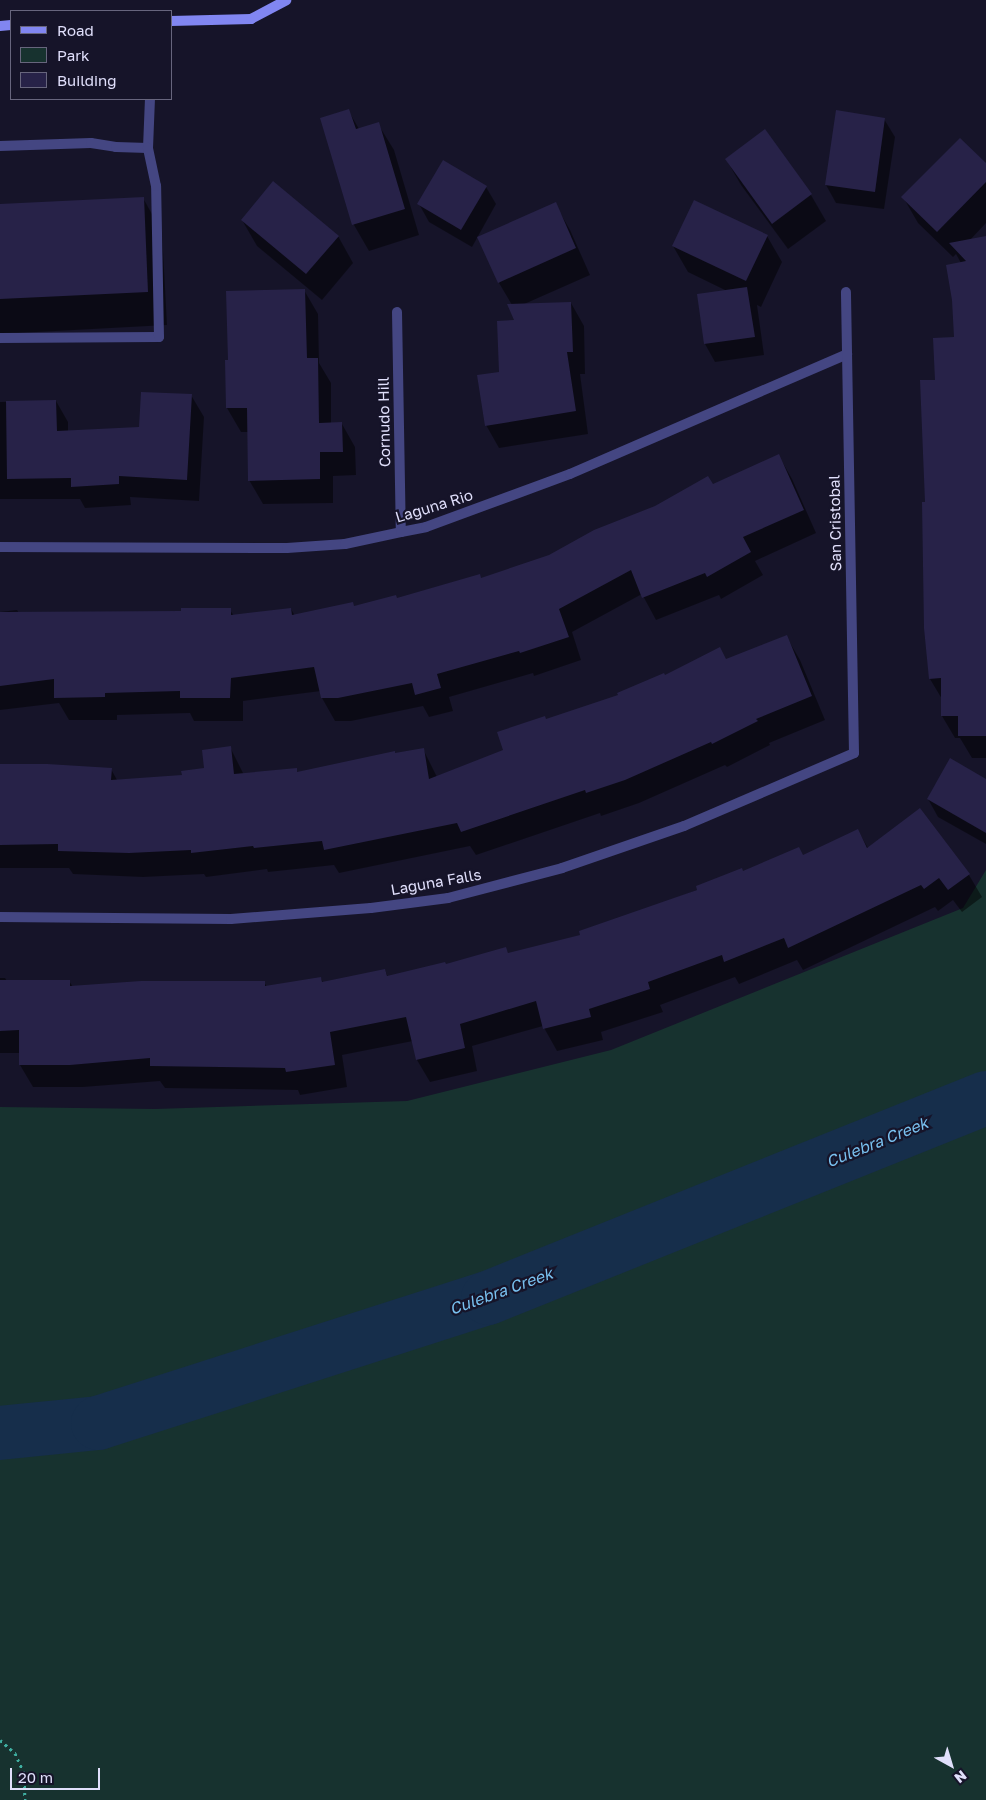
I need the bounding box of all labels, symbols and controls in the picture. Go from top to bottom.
legend [10,10,172,100]
text: Road [57,21,94,39]
text: Park [57,46,89,64]
text: Building [57,71,117,89]
street label: Cornudo Hill [374,377,394,467]
street label: San Cristobal [825,475,845,571]
street label: Laguna Rio [393,486,475,526]
street label: Laguna Falls [389,865,483,899]
water label: Culebra Creek [823,1113,931,1171]
water label: Culebra Creek [447,1263,555,1319]
north arrow [926,1740,976,1790]
scale bar [12,1758,102,1790]
text: N [951,1767,970,1787]
text: 20 m [18,1768,53,1786]

